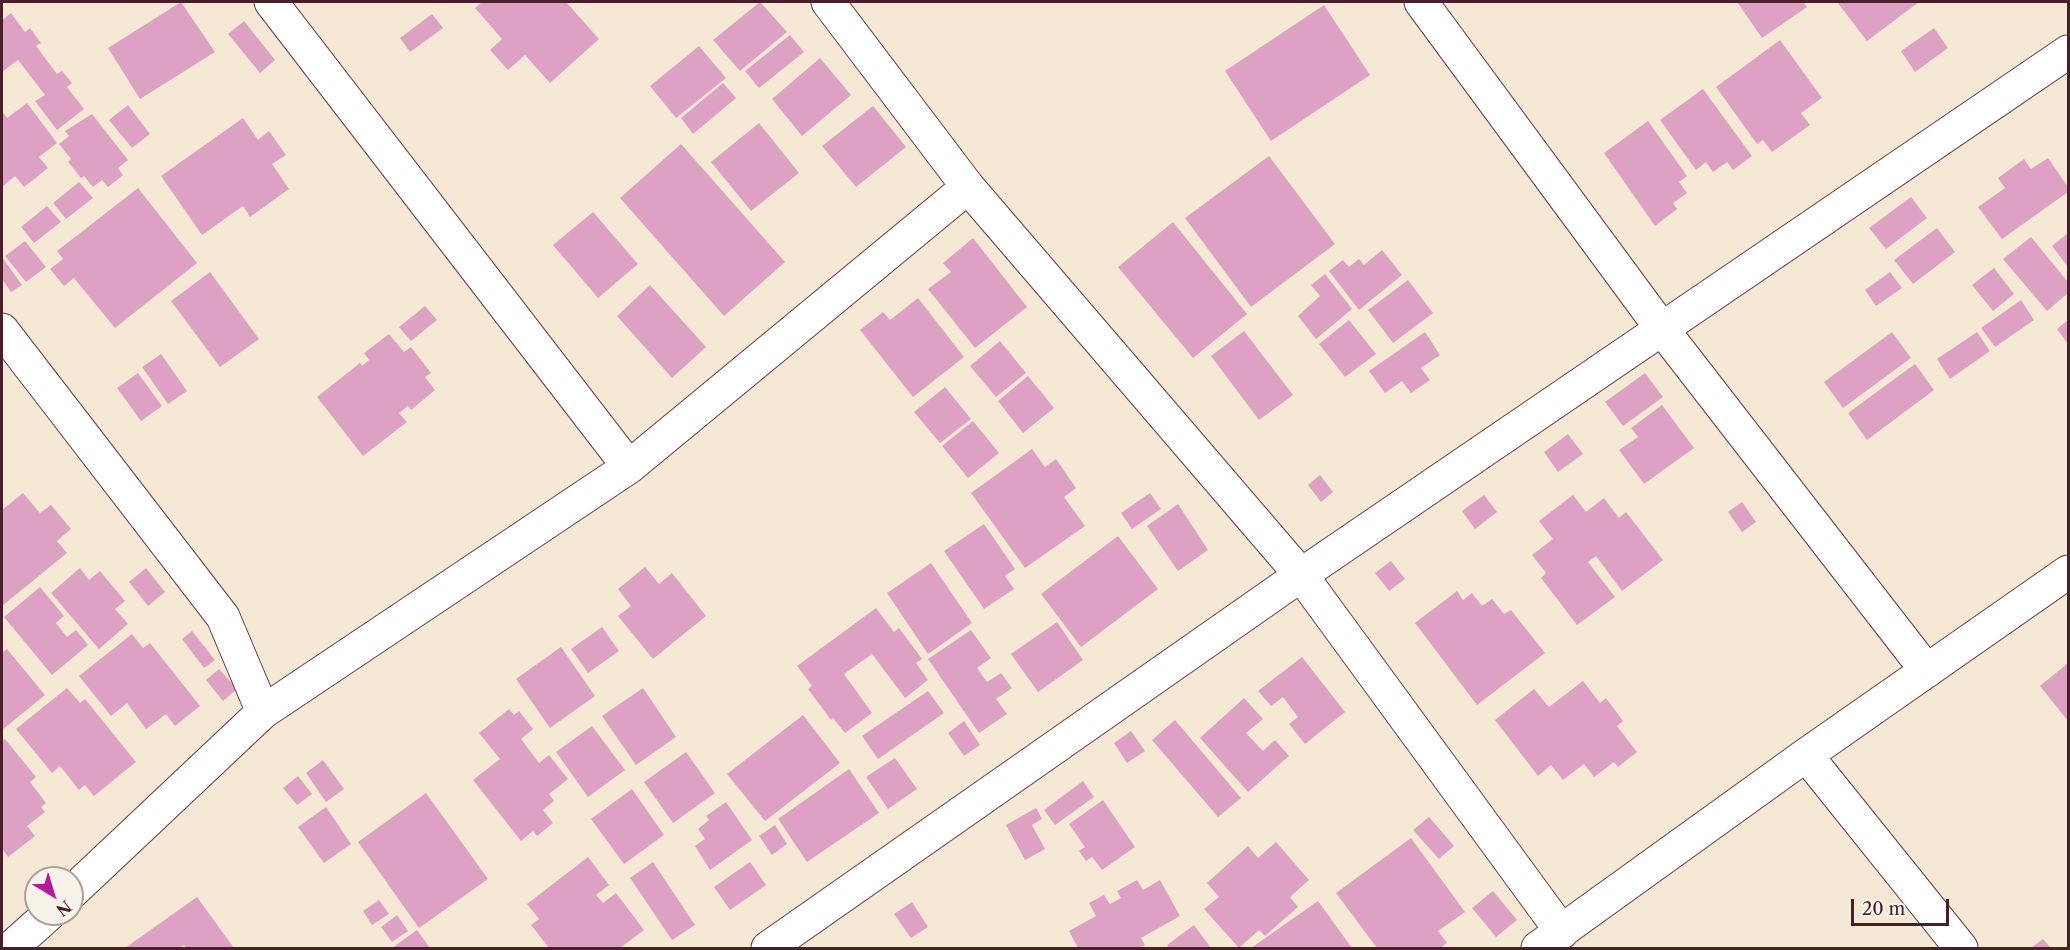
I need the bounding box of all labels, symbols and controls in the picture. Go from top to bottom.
north arrow [24,866,84,926]
scale bar [1854,887,1952,925]
text: N [52,896,75,921]
text: 20 m [1862,898,1905,920]

